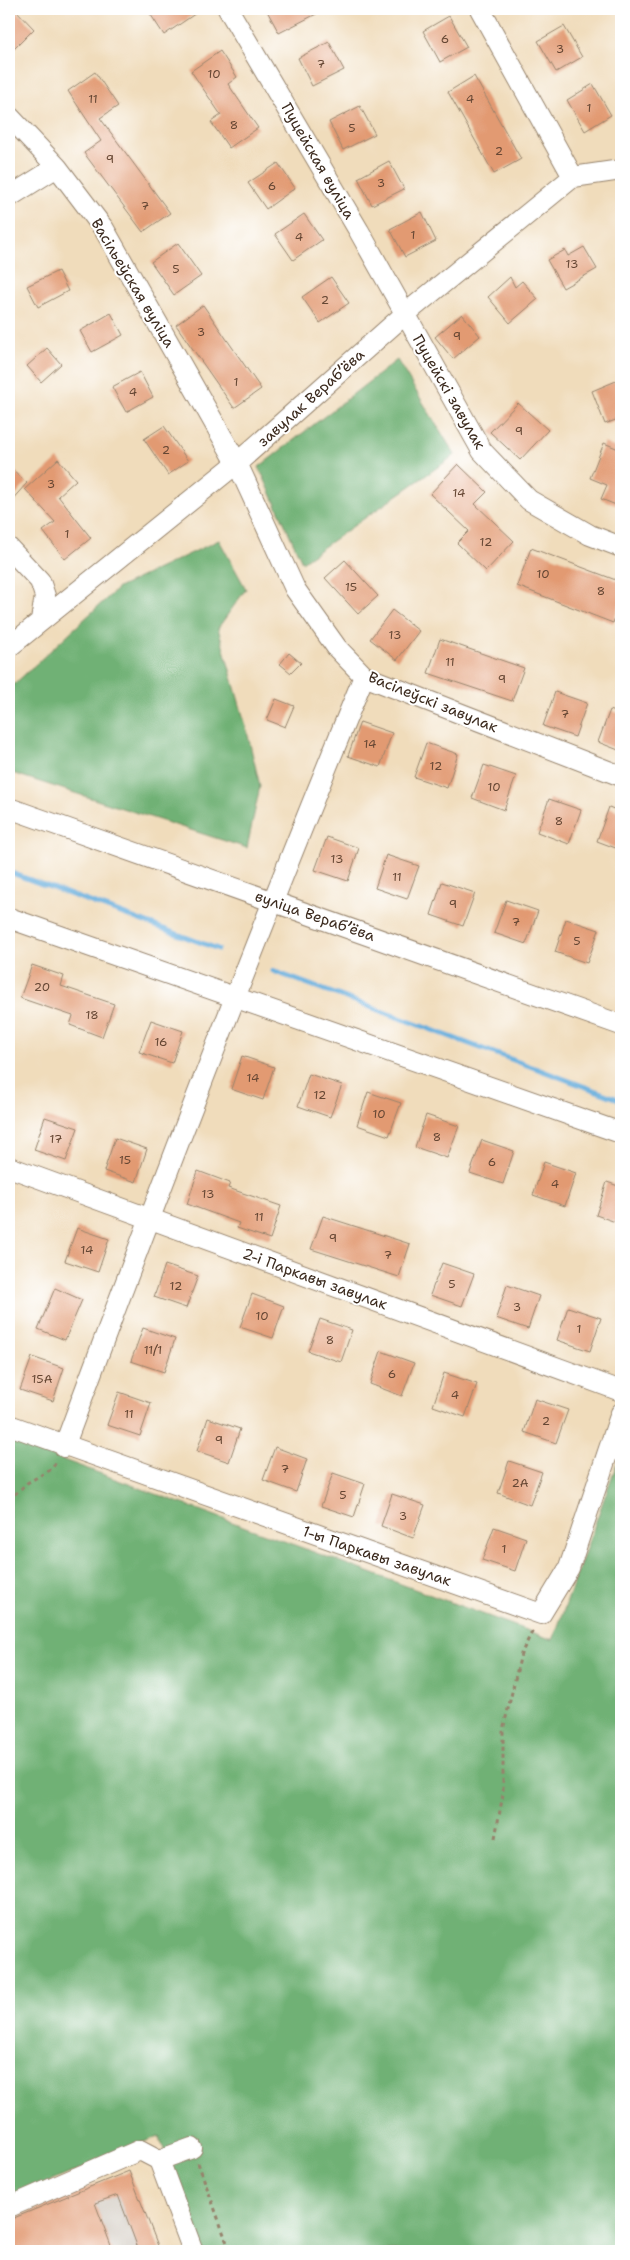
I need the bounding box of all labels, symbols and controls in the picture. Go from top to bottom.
house number: 6 [441,31,449,47]
house number: 3 [556,41,564,57]
house number: 7 [317,56,325,72]
house number: 10 [207,66,221,82]
house number: 11 [88,91,98,107]
house number: 4 [466,91,474,107]
street label: Пуцейская вуліца [277,99,360,223]
house number: 1 [586,100,592,116]
house number: 8 [230,117,238,133]
house number: 5 [348,120,356,136]
house number: 2 [495,143,503,159]
house number: 9 [106,151,114,167]
house number: 3 [377,175,385,191]
house number: 6 [268,178,276,194]
house number: 7 [141,198,149,214]
street label: Васільеўская вуліца [87,215,180,352]
house number: 1 [410,227,416,243]
house number: 4 [295,229,303,245]
house number: 13 [566,256,578,272]
house number: 5 [172,261,180,277]
house number: 2 [321,292,329,308]
house number: 3 [197,324,205,340]
house number: 9 [453,328,461,344]
street label: Пуцейскі завулак [408,331,490,453]
street label: завулак Верабʼёва [253,344,369,451]
house number: 1 [233,374,239,390]
house number: 4 [129,384,137,400]
house number: 9 [515,423,523,439]
house number: 2 [162,442,170,458]
house number: 3 [47,476,55,492]
house number: 14 [453,485,465,501]
house number: 1 [64,526,70,542]
house number: 12 [480,534,492,550]
house number: 10 [536,566,550,582]
house number: 15 [345,579,357,595]
house number: 8 [597,583,605,599]
house number: 13 [389,627,401,643]
house number: 11 [445,654,455,670]
street label: Васілеўскі завулак [365,667,501,737]
house number: 9 [498,671,506,687]
house number: 7 [561,706,569,722]
house number: 14 [364,736,376,752]
house number: 12 [430,758,442,774]
house number: 10 [487,779,501,795]
house number: 8 [555,813,563,829]
house number: 13 [331,851,343,867]
house number: 11 [392,869,402,885]
street label: вуліца Верабʼёва [252,886,378,946]
house number: 9 [449,896,457,912]
house number: 7 [512,914,520,930]
house number: 5 [573,933,581,949]
house number: 20 [34,979,50,995]
house number: 18 [85,1007,99,1023]
house number: 16 [154,1034,168,1050]
house number: 14 [247,1070,259,1086]
house number: 12 [314,1087,326,1103]
house number: 10 [372,1106,386,1122]
house number: 8 [433,1129,441,1145]
house number: 17 [50,1131,62,1147]
house number: 15 [119,1152,131,1168]
house number: 6 [488,1154,496,1170]
house number: 4 [551,1176,559,1192]
house number: 13 [202,1186,214,1202]
house number: 11 [254,1209,264,1225]
house number: 9 [329,1230,337,1246]
house number: 14 [81,1242,93,1258]
street label: 2-і Паркавы завулак [240,1243,390,1315]
house number: 7 [384,1247,392,1263]
house number: 5 [448,1276,456,1292]
house number: 12 [170,1278,182,1294]
house number: 3 [513,1299,521,1315]
house number: 10 [255,1308,269,1324]
house number: 1 [576,1321,582,1337]
house number: 8 [326,1332,334,1348]
house number: 11/1 [144,1342,162,1358]
house number: 6 [388,1366,396,1382]
house number: 15А [32,1371,53,1387]
house number: 4 [451,1387,459,1403]
house number: 11 [124,1406,134,1422]
house number: 2 [542,1413,550,1429]
house number: 9 [215,1432,223,1448]
house number: 7 [281,1461,289,1477]
house number: 2А [511,1475,529,1491]
house number: 5 [339,1487,347,1503]
house number: 3 [399,1508,407,1524]
street label: 1-ы Паркавы завулак [300,1521,454,1591]
house number: 1 [501,1541,507,1557]

